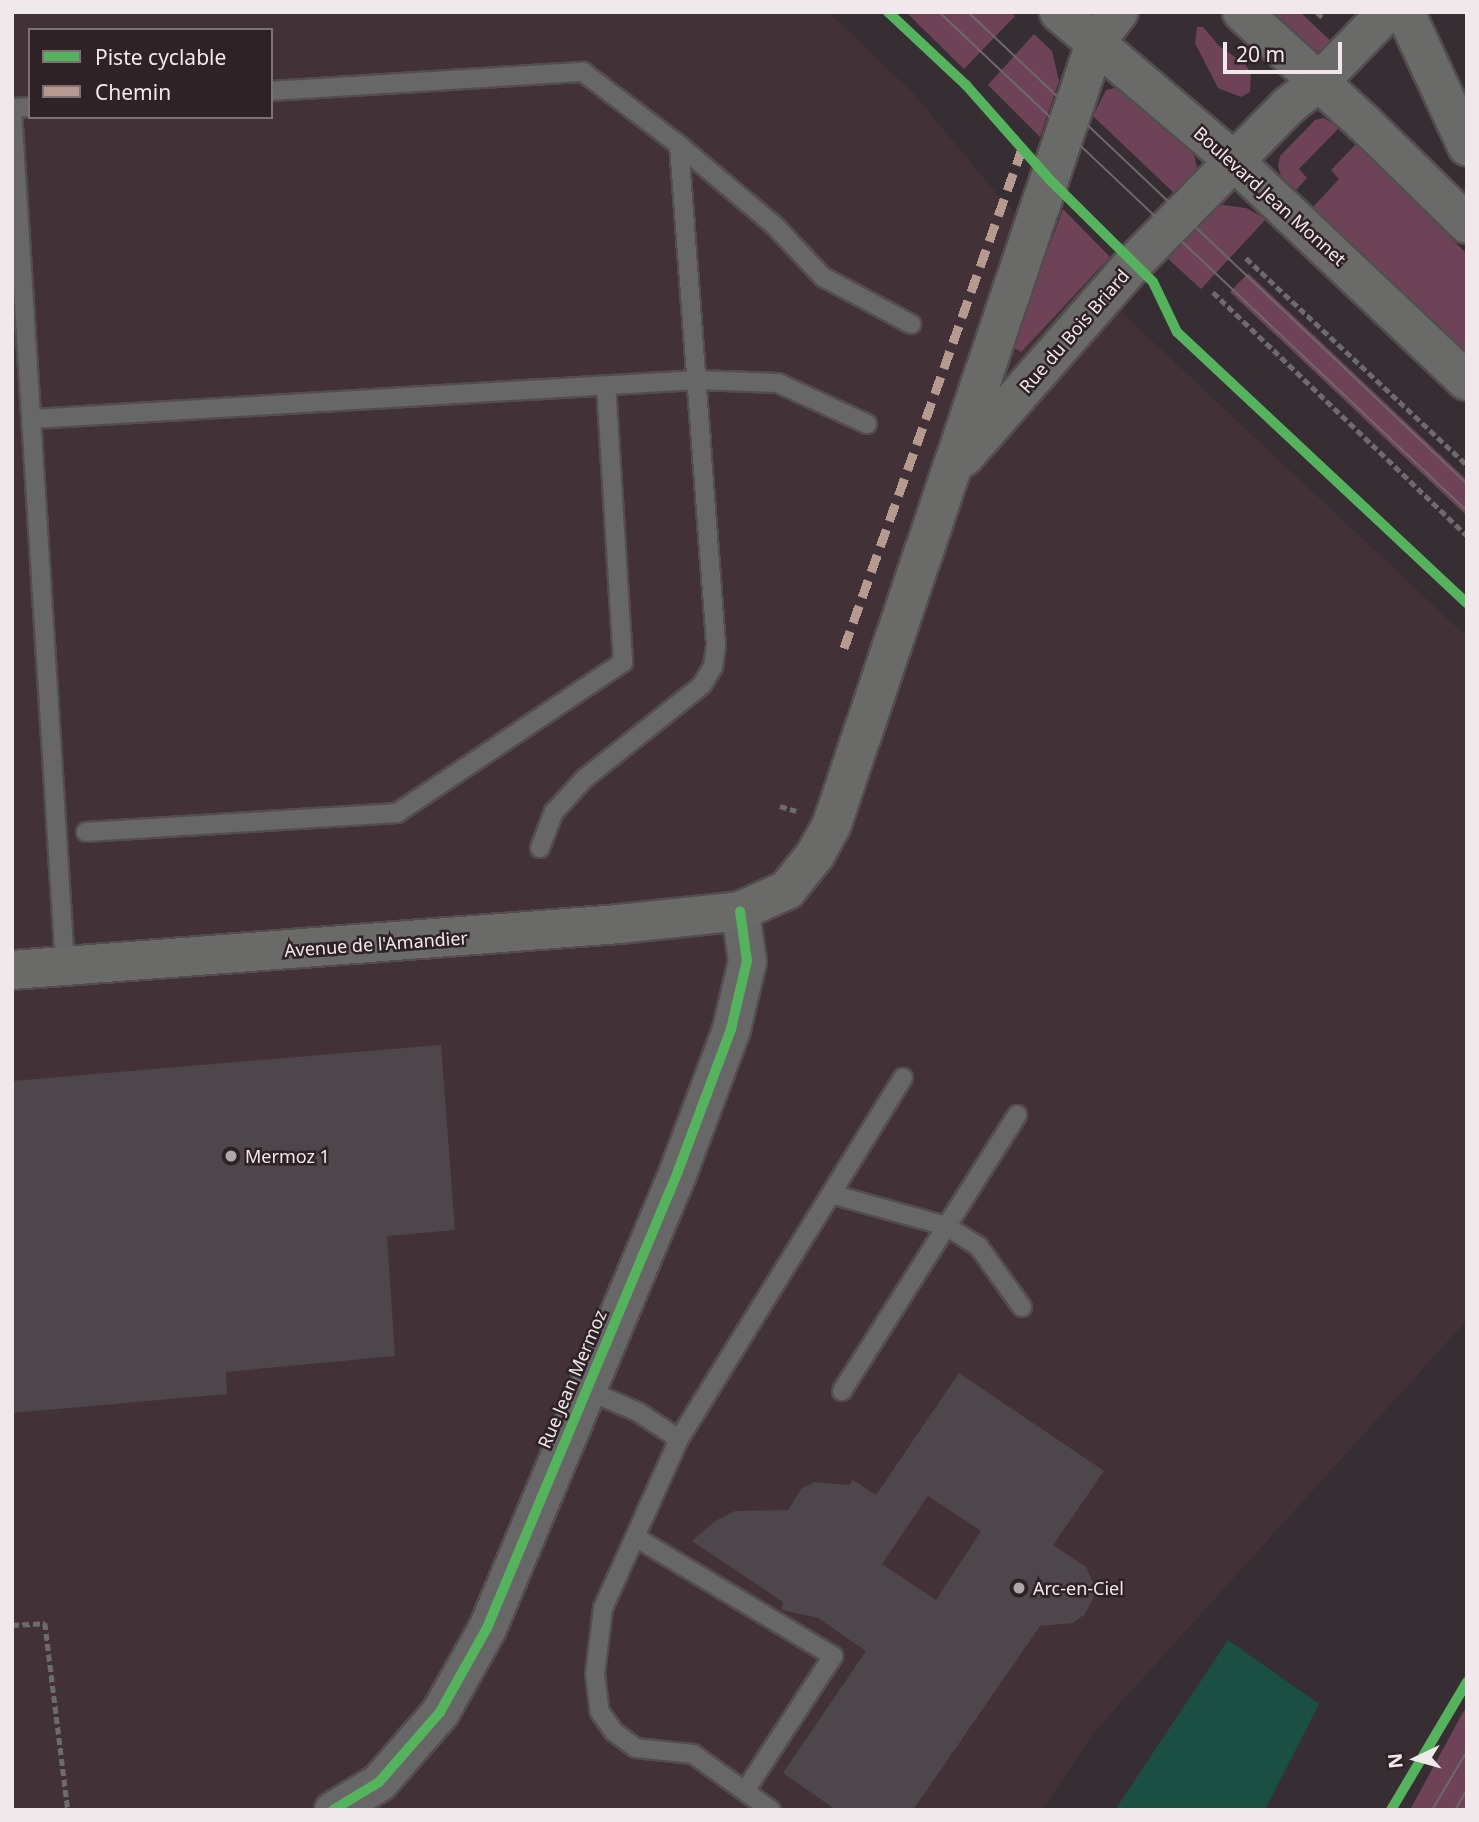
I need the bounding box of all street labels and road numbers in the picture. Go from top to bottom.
street label: Boulevard Jean Monnet [1189,122,1351,270]
street label: Rue du Bois Briard [1014,265,1134,397]
street label: Avenue de l'Amandier [283,927,469,961]
street label: Rue Jean Mermoz [533,1307,611,1451]

